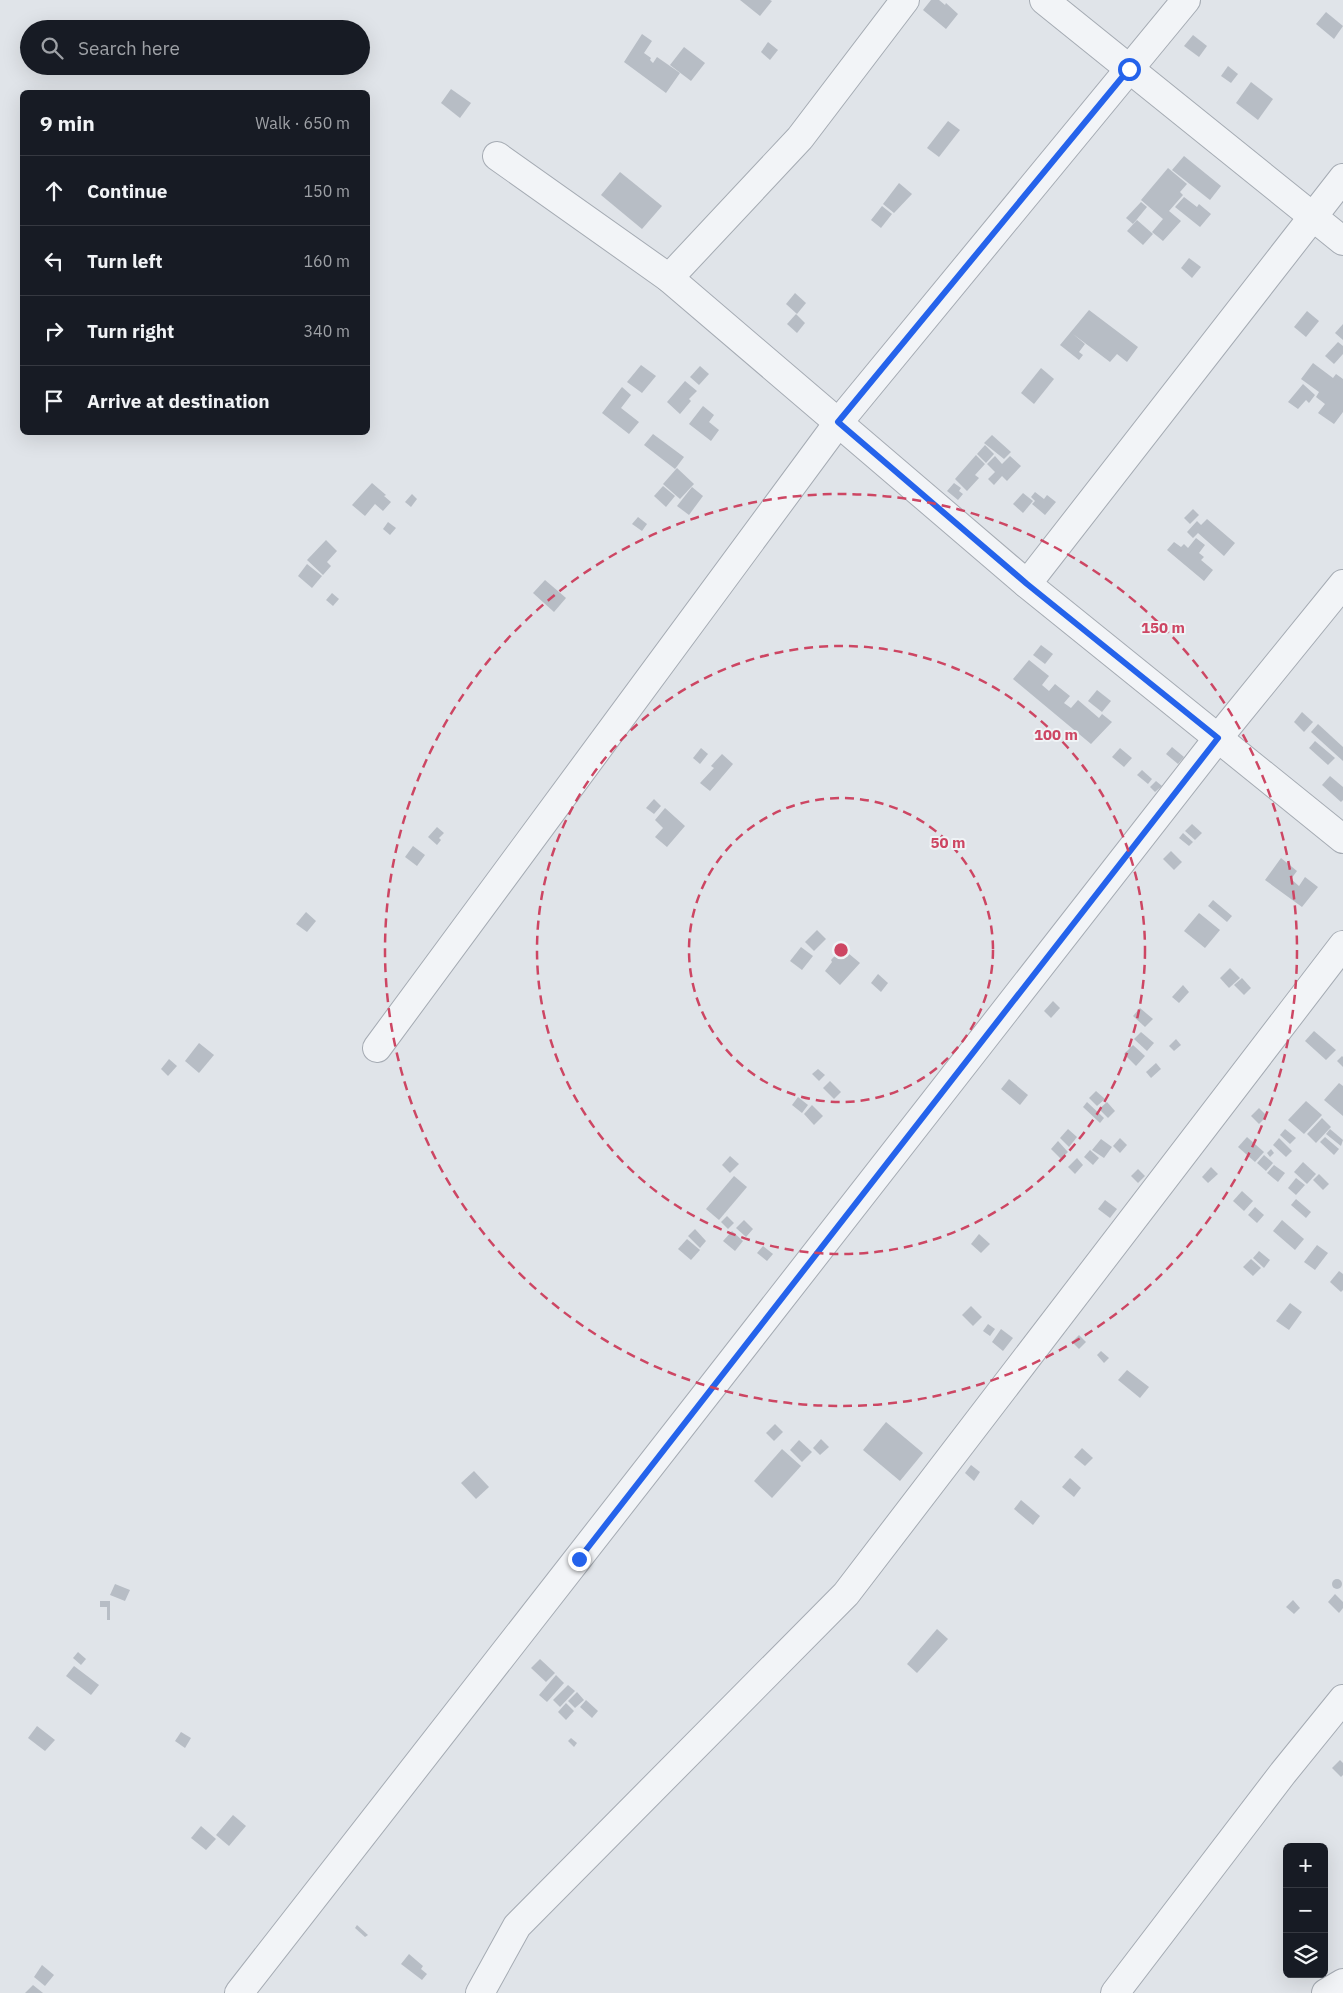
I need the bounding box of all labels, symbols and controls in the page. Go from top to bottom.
search box [20,20,370,75]
icon: search [38,34,66,62]
text: Search here [78,36,180,60]
route start [1118,58,1141,81]
text: 9 min [40,109,95,137]
text: Walk · 650 m [255,113,350,133]
icon: ahead [40,177,68,205]
text: Continue [87,179,167,203]
text: 150 m [303,181,350,201]
icon: left [40,247,68,275]
text: Turn left [87,249,163,273]
text: 160 m [303,251,350,271]
icon: right [40,317,68,345]
text: Turn right [87,319,174,343]
text: 340 m [303,321,350,341]
icon: arrive [40,387,68,415]
text: Arrive at destination [87,389,270,413]
text: 150 m [1141,618,1185,637]
text: 100 m [1034,725,1078,744]
text: 50 m [931,833,965,852]
centre of rings [832,941,850,959]
route end [568,1548,591,1571]
map controls [1283,1843,1328,1978]
button: + [1283,1843,1328,1888]
button: − [1283,1888,1328,1933]
button: layers [1283,1933,1328,1978]

